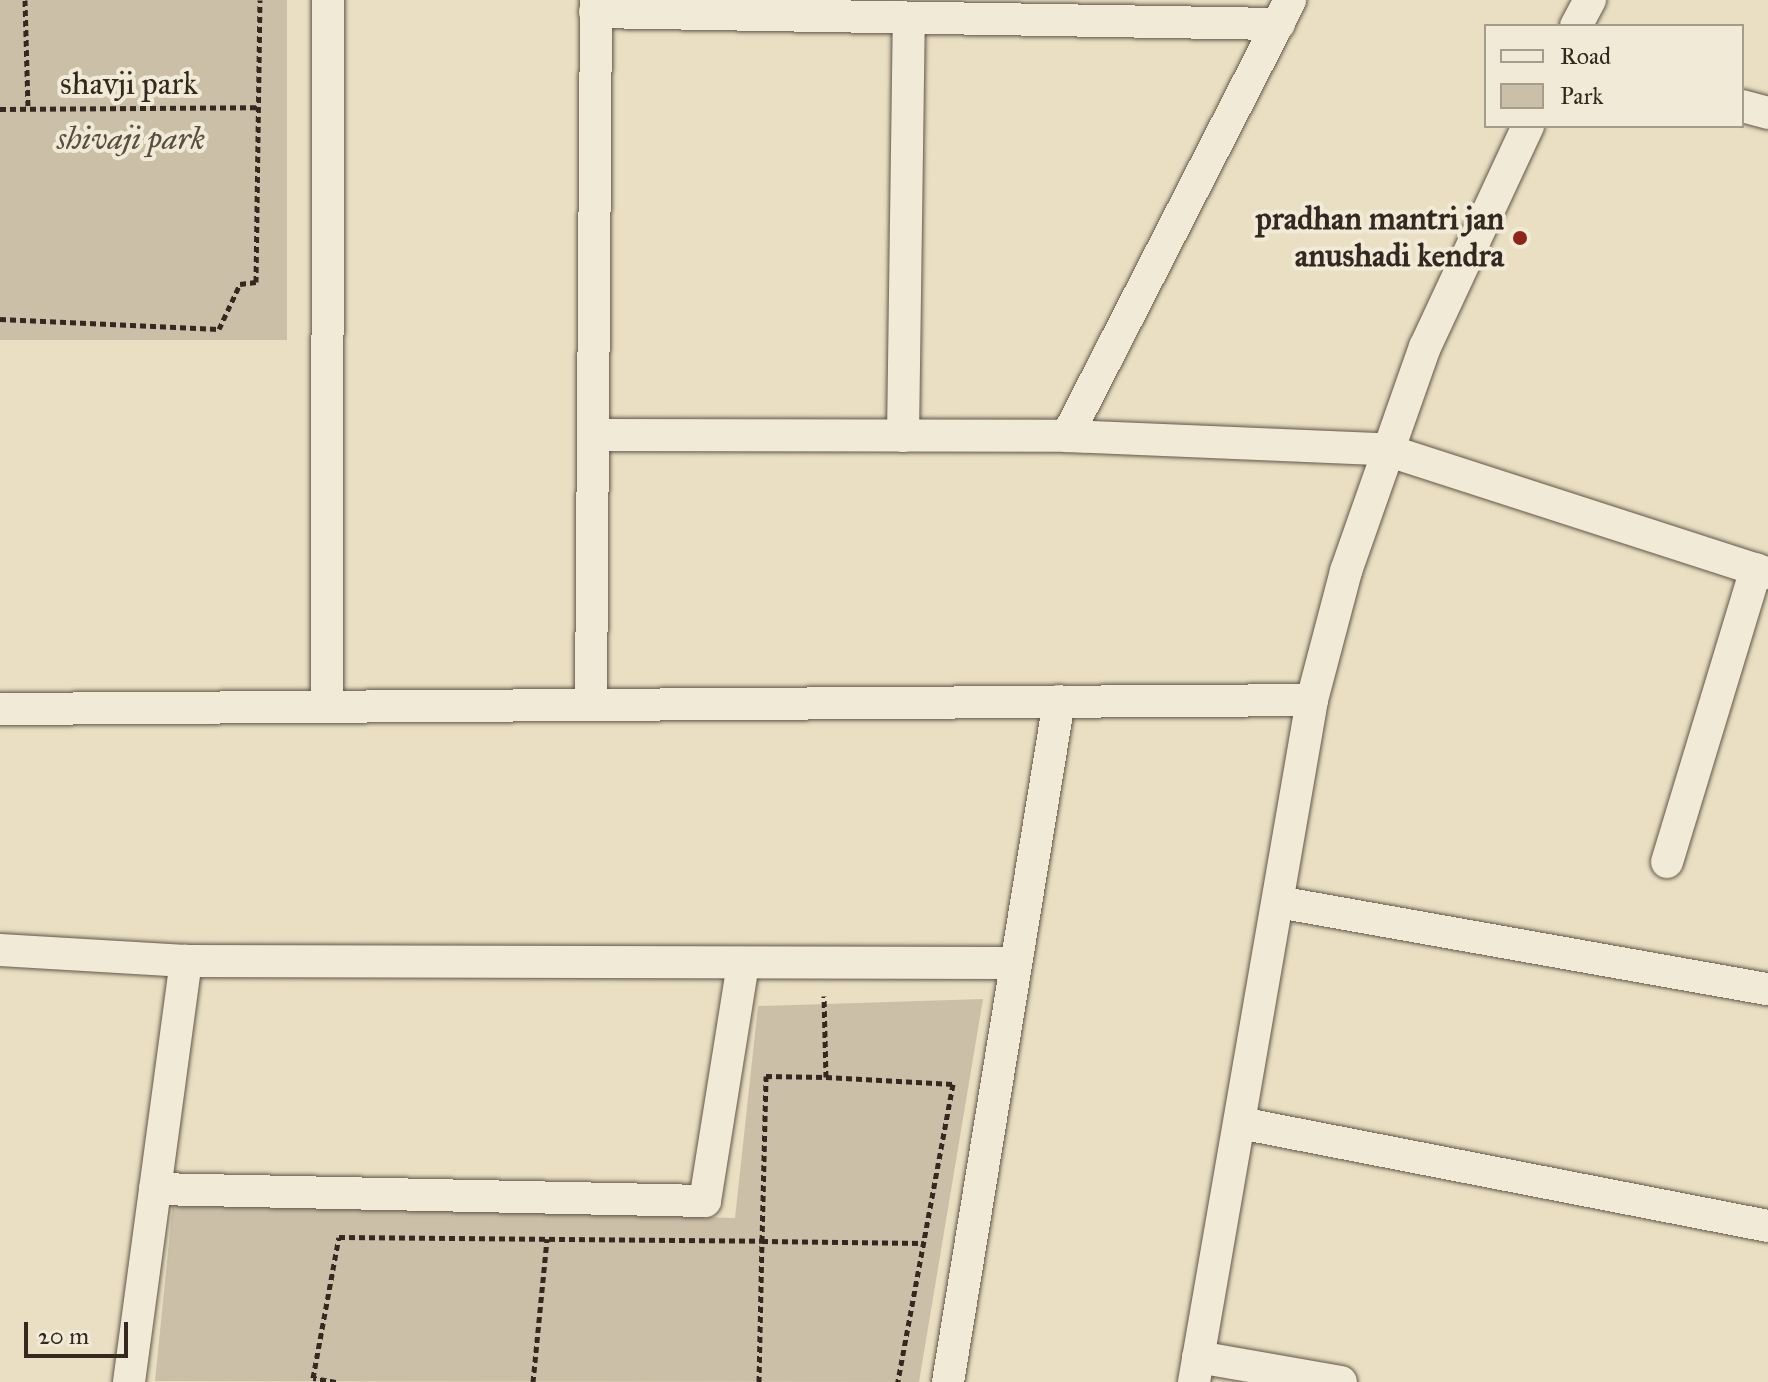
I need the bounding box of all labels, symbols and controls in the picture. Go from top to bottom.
legend [1484,24,1744,128]
text: Road [1560,41,1611,71]
street label: shavji park [60,65,198,103]
text: Park [1560,81,1603,111]
park label: shivaji park [57,120,205,158]
place label: pradhan mantri jan anushadi kendra [1256,201,1504,276]
marker: pradhan mantri jan anushadi kendra [1511,229,1529,247]
scale bar [28,1306,132,1356]
text: 20 m [38,1321,89,1351]

